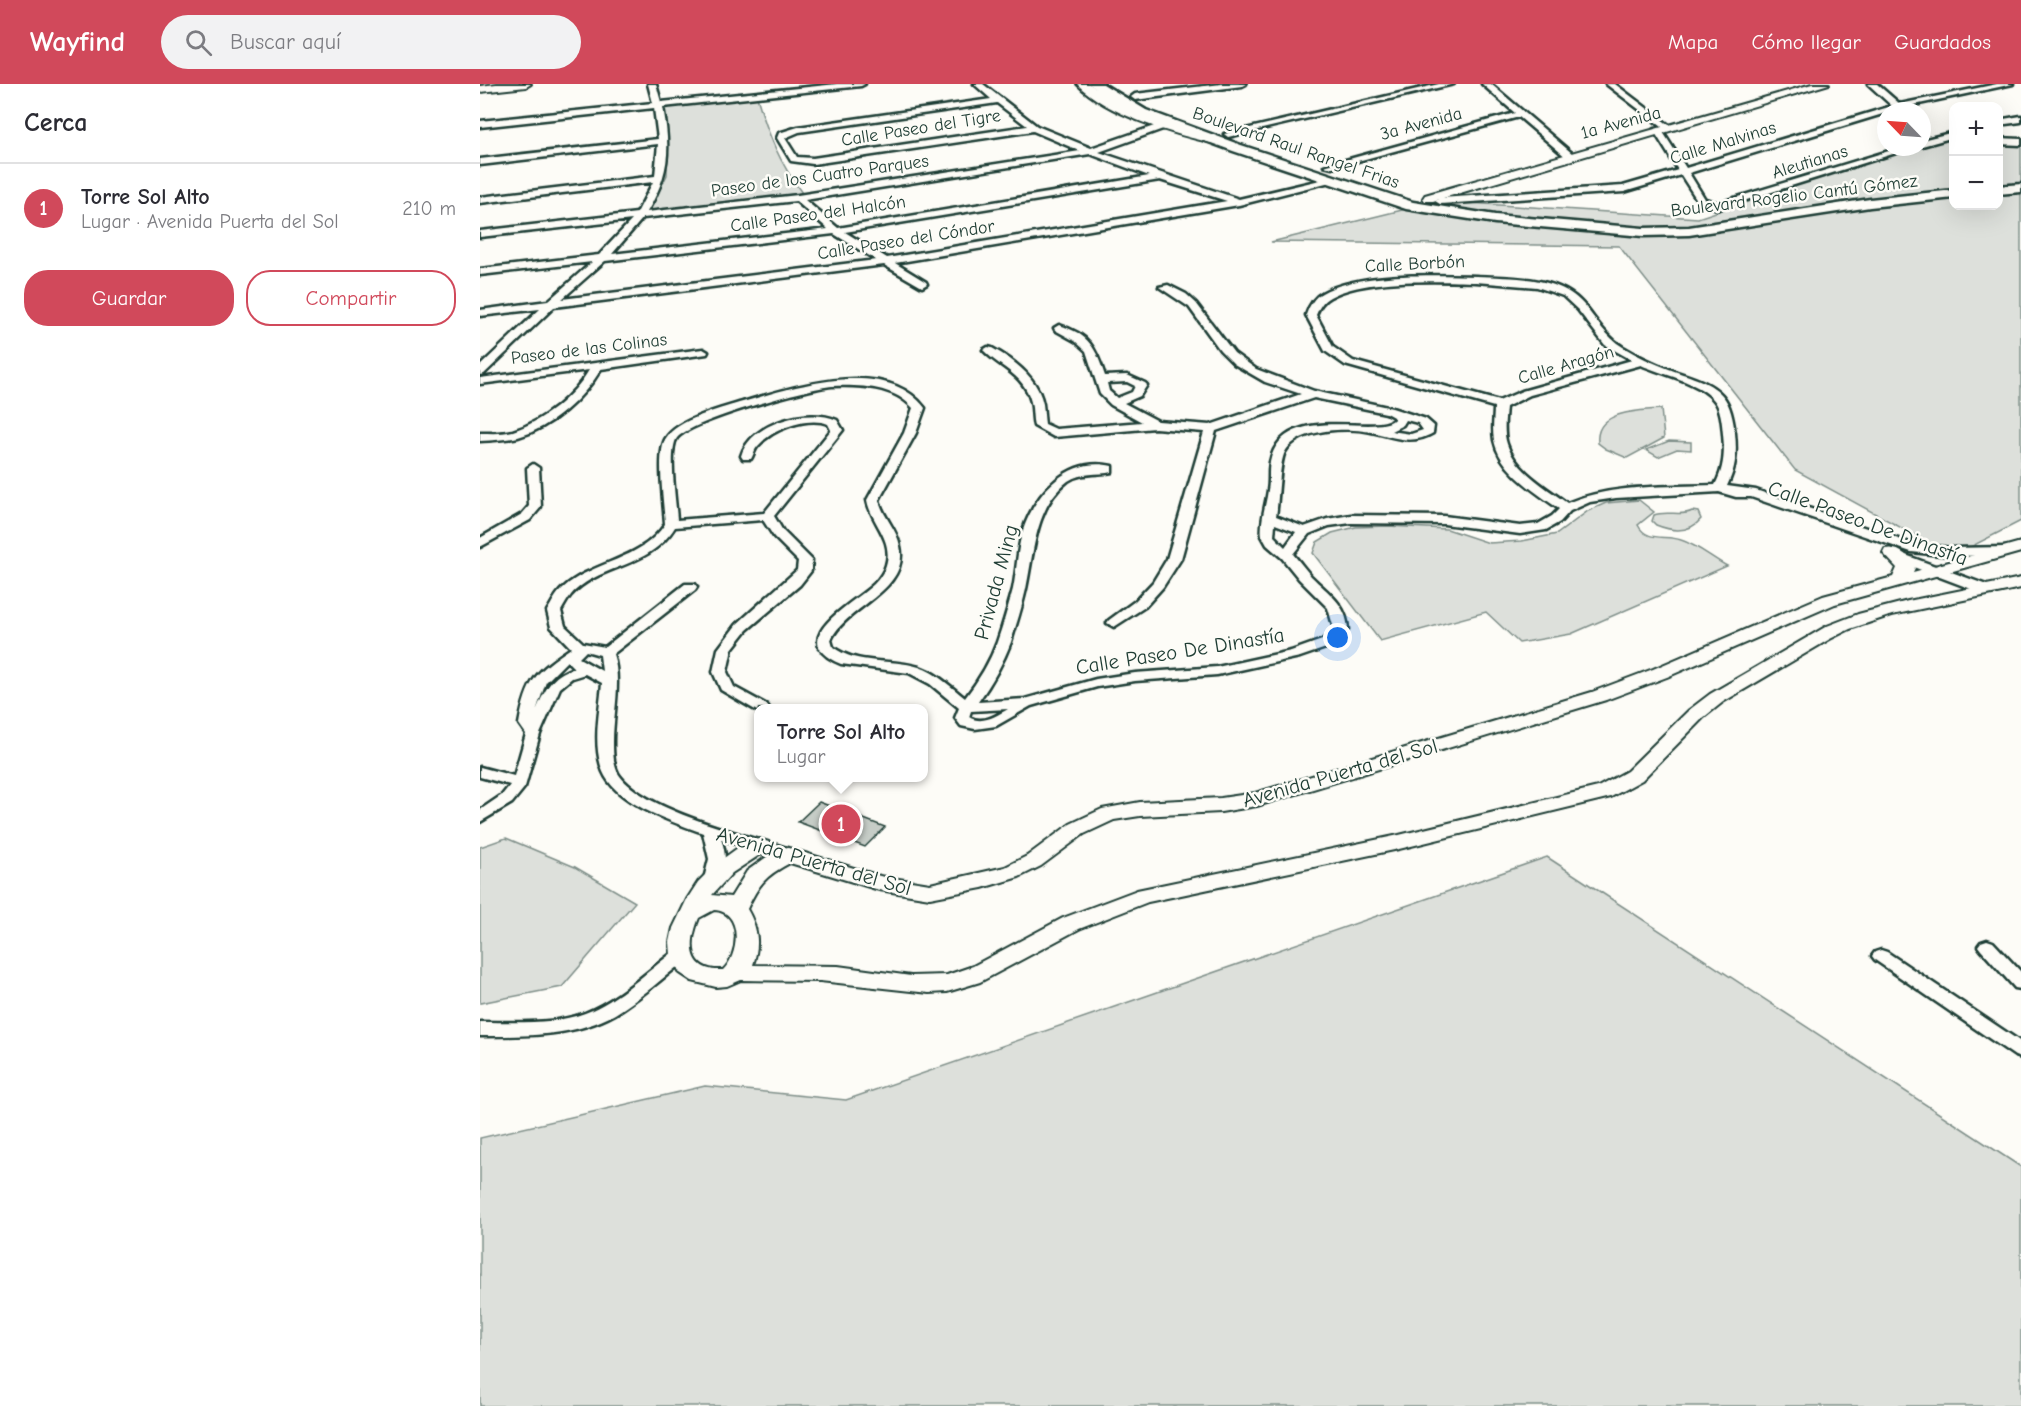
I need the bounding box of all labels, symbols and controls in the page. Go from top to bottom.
search box [161,15,581,69]
text: Wayfind [30,26,125,58]
icon: search [182,26,215,59]
text: Buscar aquí [230,29,341,55]
text: Mapa [1668,30,1718,54]
text: Cómo llegar [1751,30,1861,54]
text: Guardados [1894,30,1991,54]
street label: 1a Avenida [1579,102,1663,144]
north arrow [1877,102,1931,156]
map controls [1949,102,2003,210]
button: + [1949,102,2003,156]
street label: Boulevard Raul Rangel Frias [1190,103,1402,193]
street label: 3a Avenida [1378,103,1464,145]
street label: Calle Paseo del Tigre [840,105,1002,151]
text: Cerca [24,108,88,138]
street label: Calle Malvinas [1667,117,1779,169]
street label: Aleutianas [1770,141,1850,183]
street label: Paseo de los Cuatro Parques [710,150,930,202]
button: − [1949,156,2003,210]
street label: Boulevard Rogelio Cantú Gómez [1669,170,1919,222]
text: Torre Sol Alto [81,184,210,210]
street label: Calle Paseo del Halcón [729,191,907,237]
text: 1 [40,197,47,220]
text: 210 m [402,197,456,220]
text: Lugar · Avenida Puerta del Sol [81,210,339,233]
street label: Calle Paseo del Cóndor [816,215,997,264]
street label: Calle Borbón [1364,251,1466,277]
button: Guardar [24,270,234,326]
button: Compartir [246,270,456,326]
street label: Paseo de las Colinas [510,329,668,369]
street label: Calle Aragón [1516,341,1616,389]
street label: Calle Paseo De Dinastía [1765,476,1971,570]
street label: Privada Ming [969,522,1023,642]
street label: Calle Paseo De Dinastía [1074,623,1286,679]
your location [1323,623,1352,652]
popup [754,704,928,782]
text: Torre Sol Alto [777,719,905,745]
street label: Avenida Puerta del Sol [1240,734,1440,812]
text: Lugar [777,745,826,768]
pin: 1 [822,802,860,846]
street label: Avenida Puerta del Sol [714,822,914,900]

